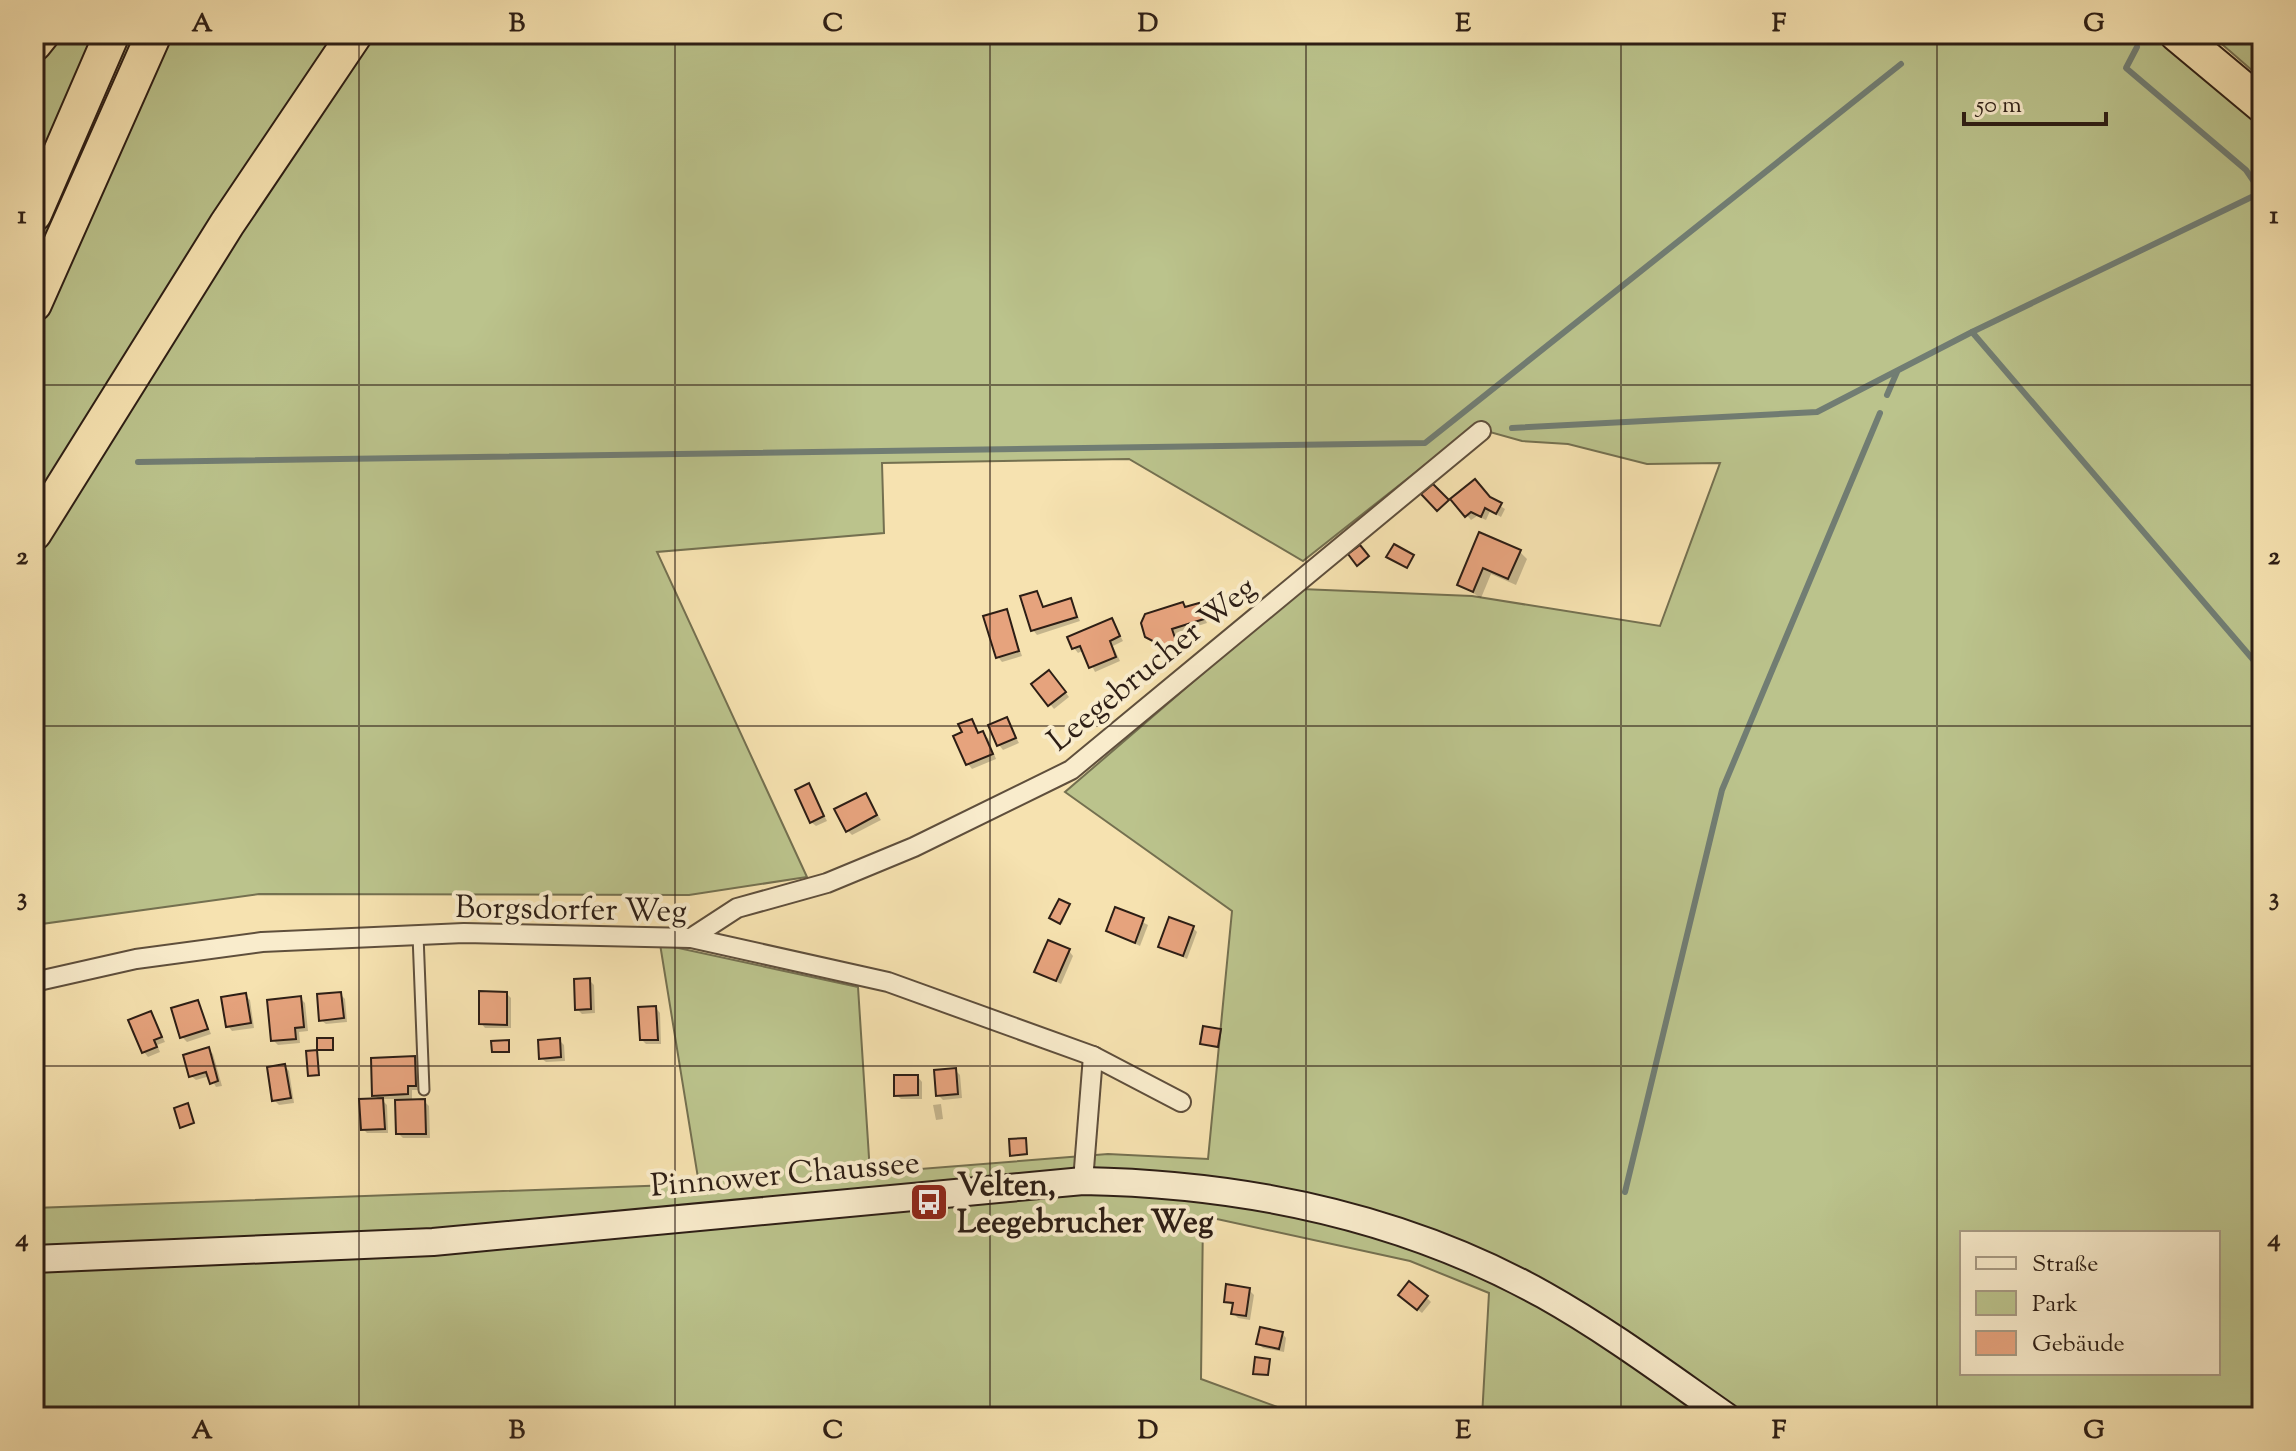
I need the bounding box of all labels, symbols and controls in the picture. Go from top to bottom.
text: A [191,6,213,43]
text: B [509,6,526,43]
text: C [823,6,843,43]
text: D [1138,6,1158,43]
text: E [1455,6,1471,43]
text: F [1772,6,1787,43]
text: G [2083,6,2105,43]
scale bar [1964,76,2106,126]
text: 50 m [1974,89,2022,123]
text: 1 [18,198,27,235]
text: 1 [2270,198,2279,235]
text: 2 [16,539,29,576]
text: 2 [2268,539,2281,576]
street label: Leegebrucher Weg [1039,567,1267,764]
text: 3 [17,880,27,917]
text: 3 [2269,880,2279,917]
street label: Borgsdorfer Weg [454,886,687,936]
street label: Pinnower Chaussee [649,1141,922,1211]
place label: Velten, Leegebrucher Weg [957,1164,1214,1247]
bus stop icon: Velten, Leegebrucher Weg [908,1181,950,1223]
text: 4 [14,1221,29,1258]
text: 4 [2266,1221,2281,1258]
legend [1960,1231,2220,1375]
text: Straße [2032,1248,2098,1282]
text: Park [2032,1288,2078,1322]
text: Gebäude [2032,1328,2125,1362]
text: A [191,1413,213,1450]
text: B [509,1413,526,1450]
text: C [823,1413,843,1450]
text: D [1138,1413,1158,1450]
text: E [1455,1413,1471,1450]
text: F [1772,1413,1787,1450]
text: G [2083,1413,2105,1450]

